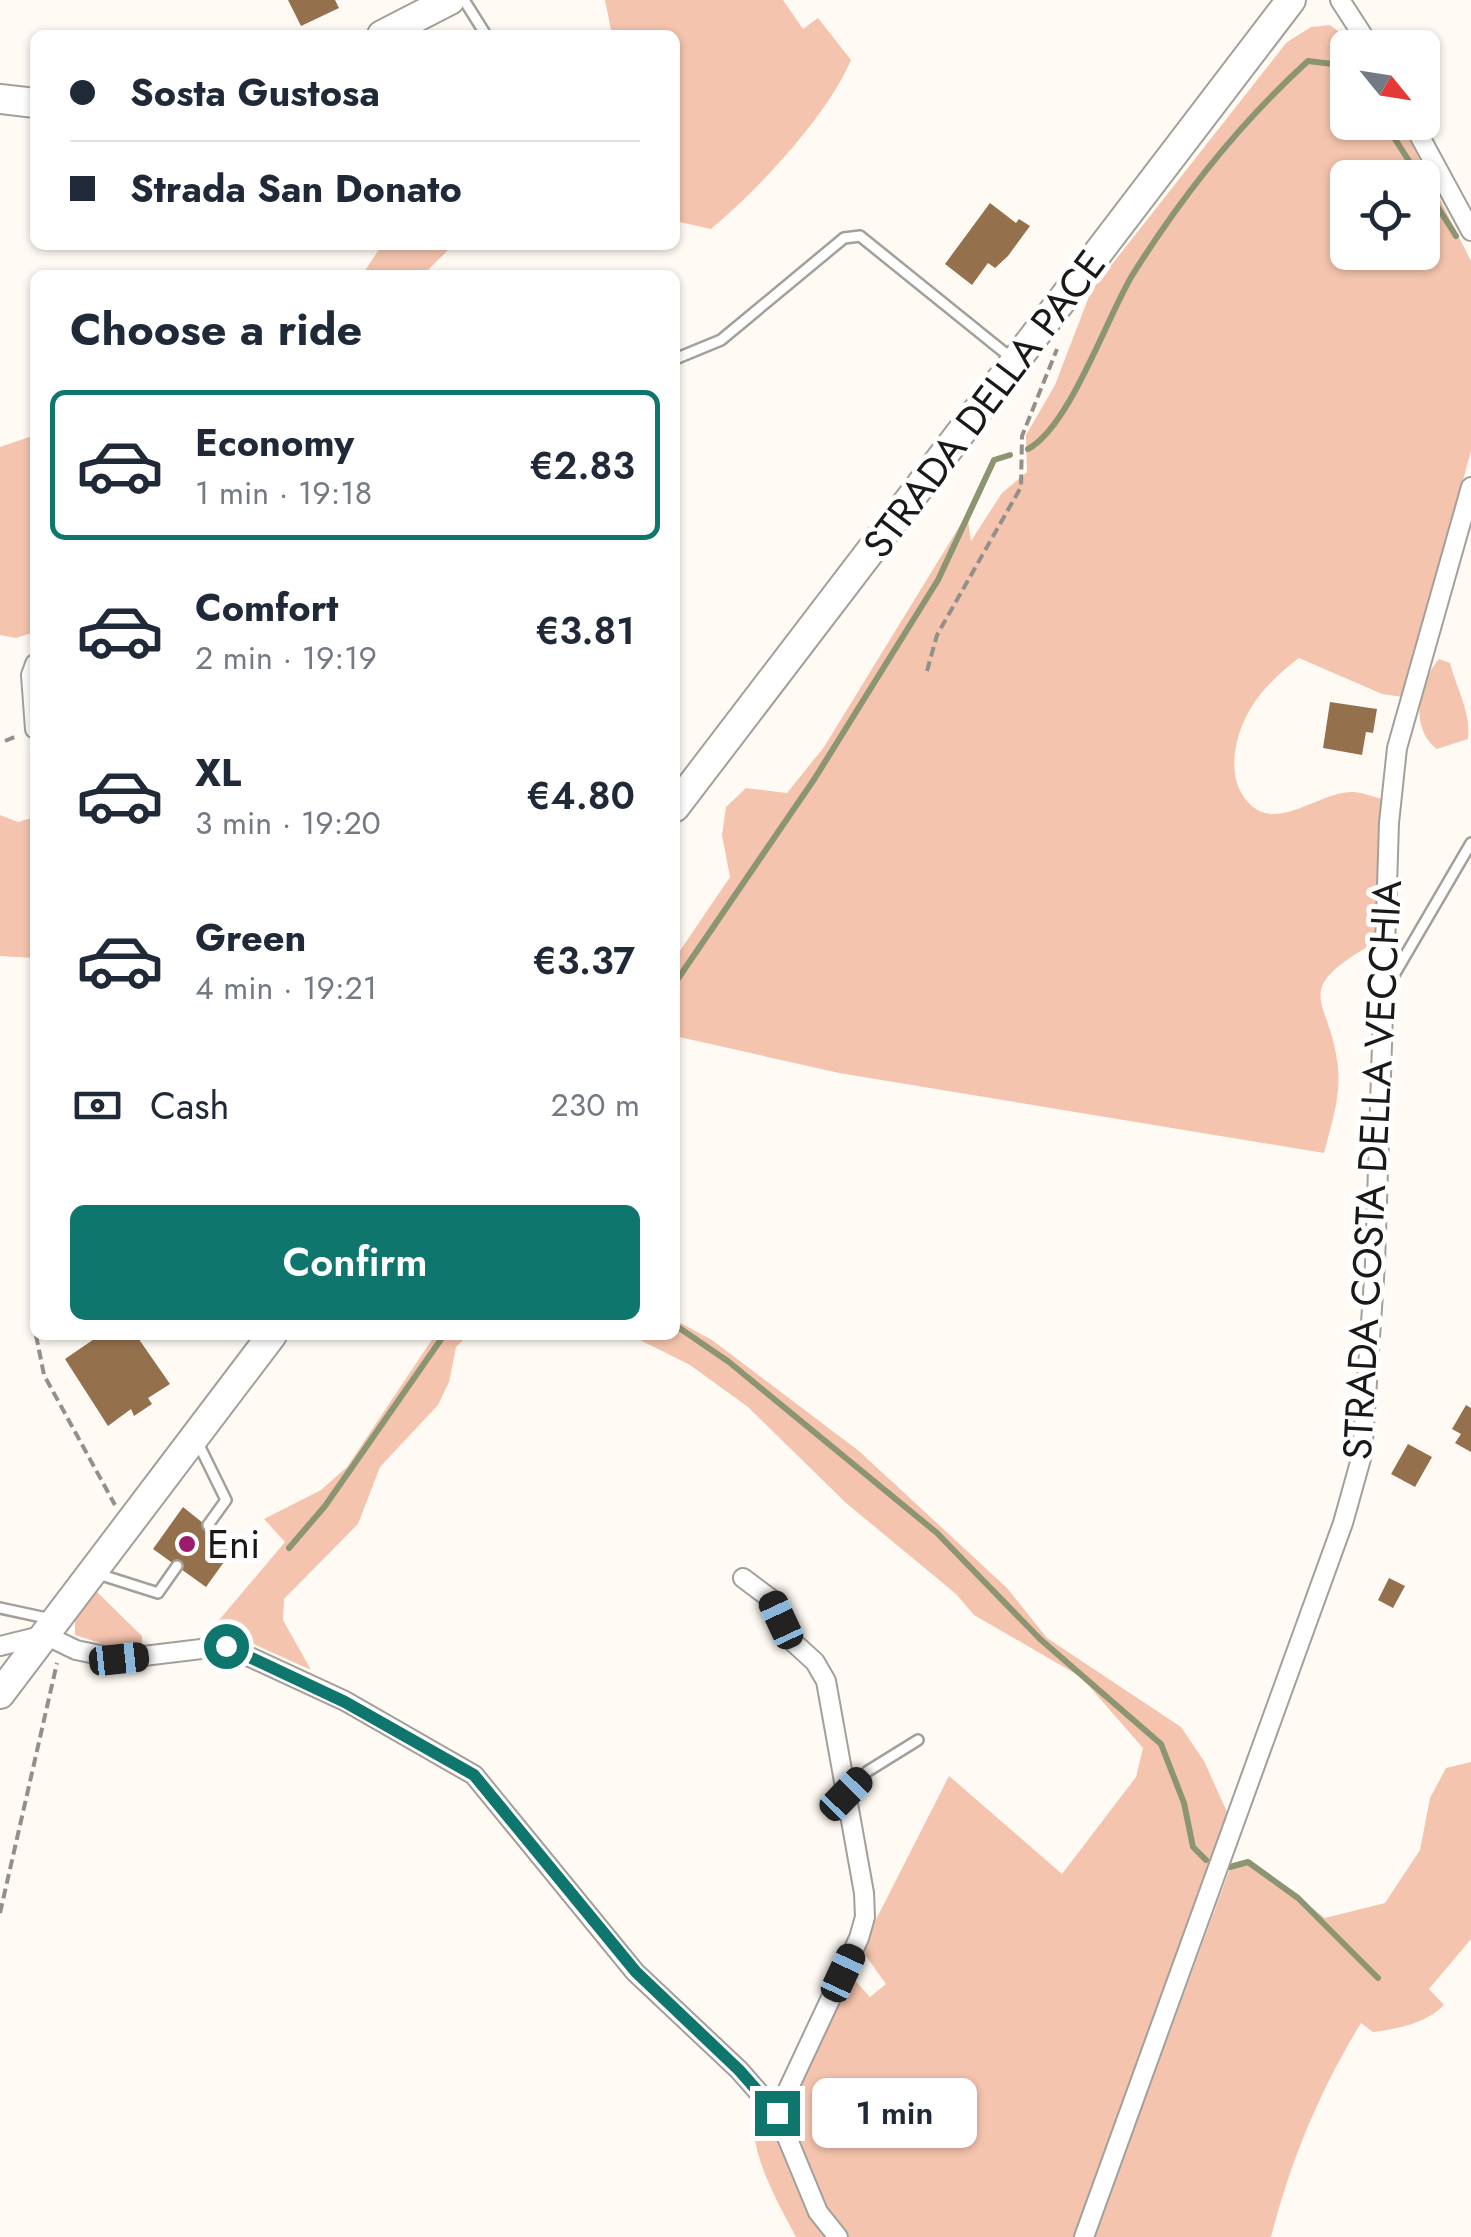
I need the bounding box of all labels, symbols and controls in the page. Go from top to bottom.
north arrow [1330,30,1440,140]
map controls [1330,30,1440,270]
text: Sosta Gustosa [130,65,380,120]
button: locate [1330,160,1440,270]
text: Strada San Donato [130,161,462,216]
street label: STRADA DELLA PACE [849,238,1119,570]
text: Choose a ride [70,297,362,362]
text: Economy [195,415,354,470]
icon: car [75,420,165,510]
text: €2.83 [530,438,635,493]
text: 1 min · 19:18 [195,470,372,516]
text: Comfort [195,580,338,635]
icon: car [75,585,165,675]
text: €3.81 [535,603,635,658]
text: 2 min · 19:19 [195,635,377,681]
text: XL [195,745,241,800]
icon: car [75,750,165,840]
text: €4.80 [527,768,635,823]
text: 3 min · 19:20 [195,800,381,846]
street label: STRADA COSTA DELLA VECCHIA [1328,878,1416,1461]
text: Green [195,910,306,965]
icon: car [75,915,165,1005]
text: €3.37 [533,933,635,988]
text: 4 min · 19:21 [195,965,377,1011]
icon: cash [70,1078,125,1133]
text: Cash [150,1078,230,1133]
text: 230 m [551,1082,640,1128]
button: Confirm [70,1205,640,1320]
place label: Eni [207,1515,260,1573]
marker: Eni [176,1533,198,1555]
car [755,1586,807,1654]
route start [204,1624,249,1669]
car [88,1641,150,1677]
car [814,1762,878,1826]
car [817,1939,869,2007]
callout: 1 min [812,2078,977,2148]
text: 1 min [856,2090,933,2136]
route end [755,2091,800,2136]

